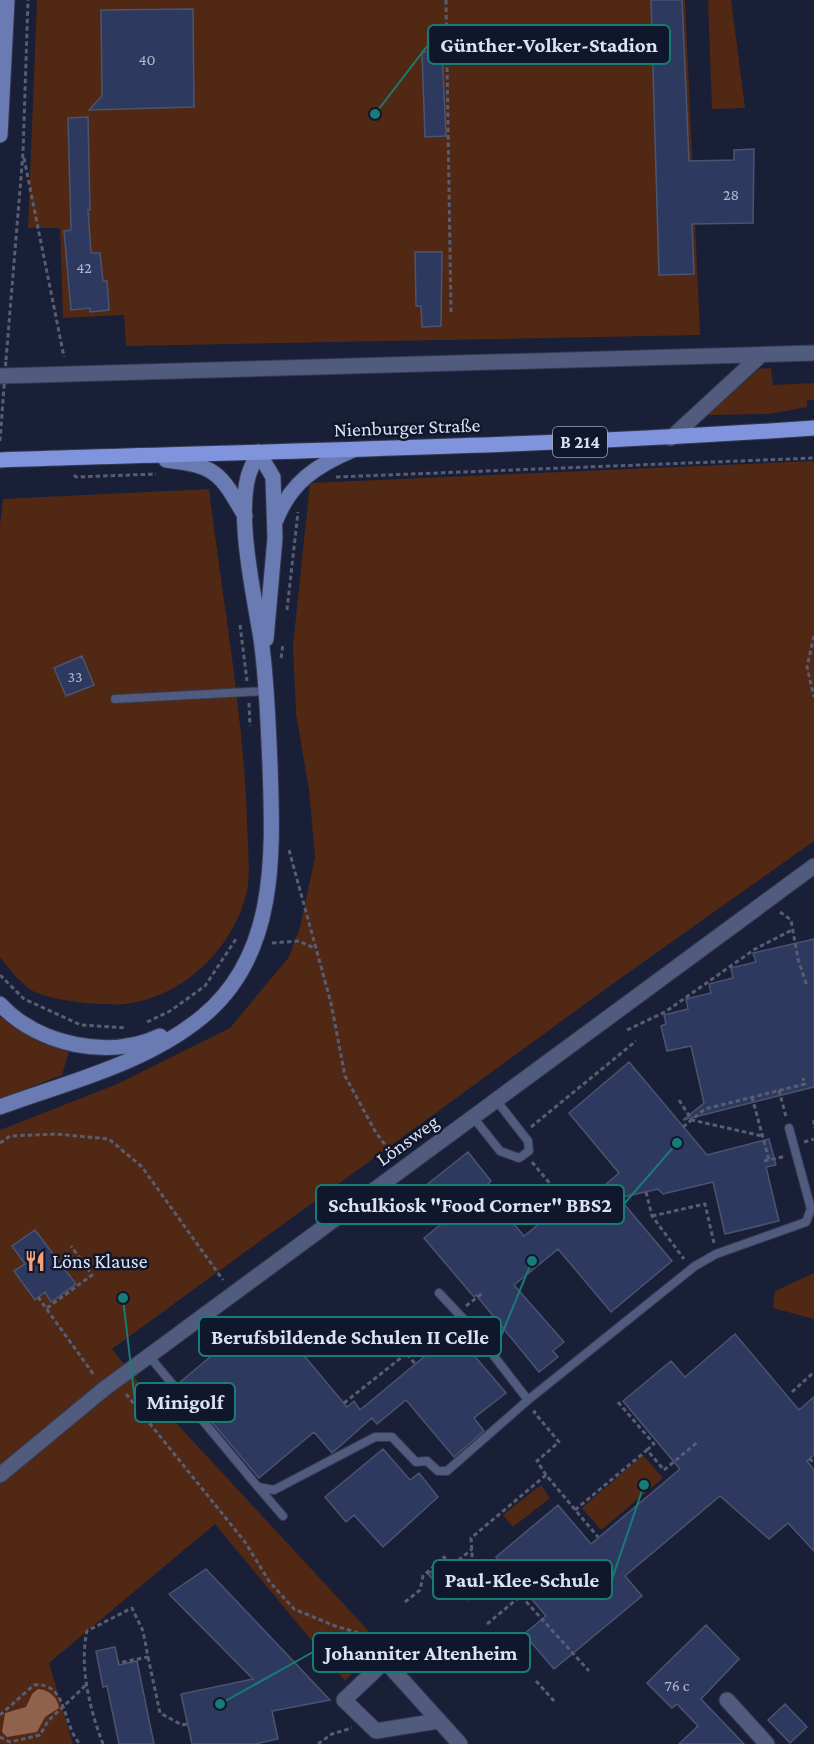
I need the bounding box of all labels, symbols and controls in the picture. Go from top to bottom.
callout: Günther-Volker-Stadion [428,25,670,64]
text: Günther-Volker-Stadion [440,33,658,57]
house number: 40 [138,51,156,68]
house number: 28 [723,186,739,203]
house number: 42 [76,259,92,276]
street label: Nienburger Straße [333,413,481,442]
road number: B 214 [553,427,607,457]
house number: 33 [67,668,83,685]
street label: Lönsweg [372,1110,443,1171]
callout: Schulkiosk "Food Corner" BBS2 [316,1185,624,1224]
text: Schulkiosk "Food Corner" BBS2 [328,1193,612,1217]
restaurant icon: Löns Klause [23,1249,47,1273]
place label: Löns Klause [52,1250,148,1272]
callout: Berufsbildende Schulen II Celle [199,1317,501,1356]
text: Berufsbildende Schulen II Celle [211,1325,489,1349]
callout: Minigolf [135,1383,235,1422]
text: Minigolf [147,1390,225,1414]
callout: Paul-Klee-Schule [433,1560,612,1599]
text: Paul-Klee-Schule [445,1568,600,1592]
callout: Johanniter Altenheim [313,1633,530,1672]
text: Johanniter Altenheim [322,1641,518,1665]
house number: 76 c [665,1677,690,1694]

